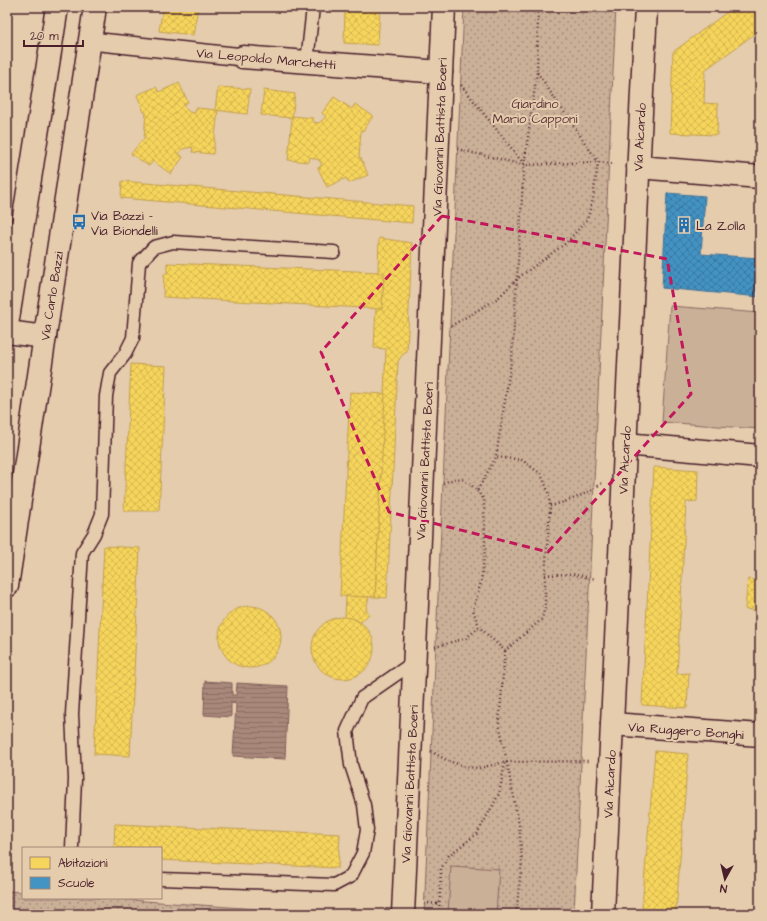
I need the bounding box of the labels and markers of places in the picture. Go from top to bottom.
place label: Via Bazzi - Via Biondelli [91,207,158,240]
bus stop icon: Via Bazzi - Via Biondelli [70,213,88,231]
building icon: La Zolla [675,216,693,234]
place label: La Zolla [696,217,745,235]

